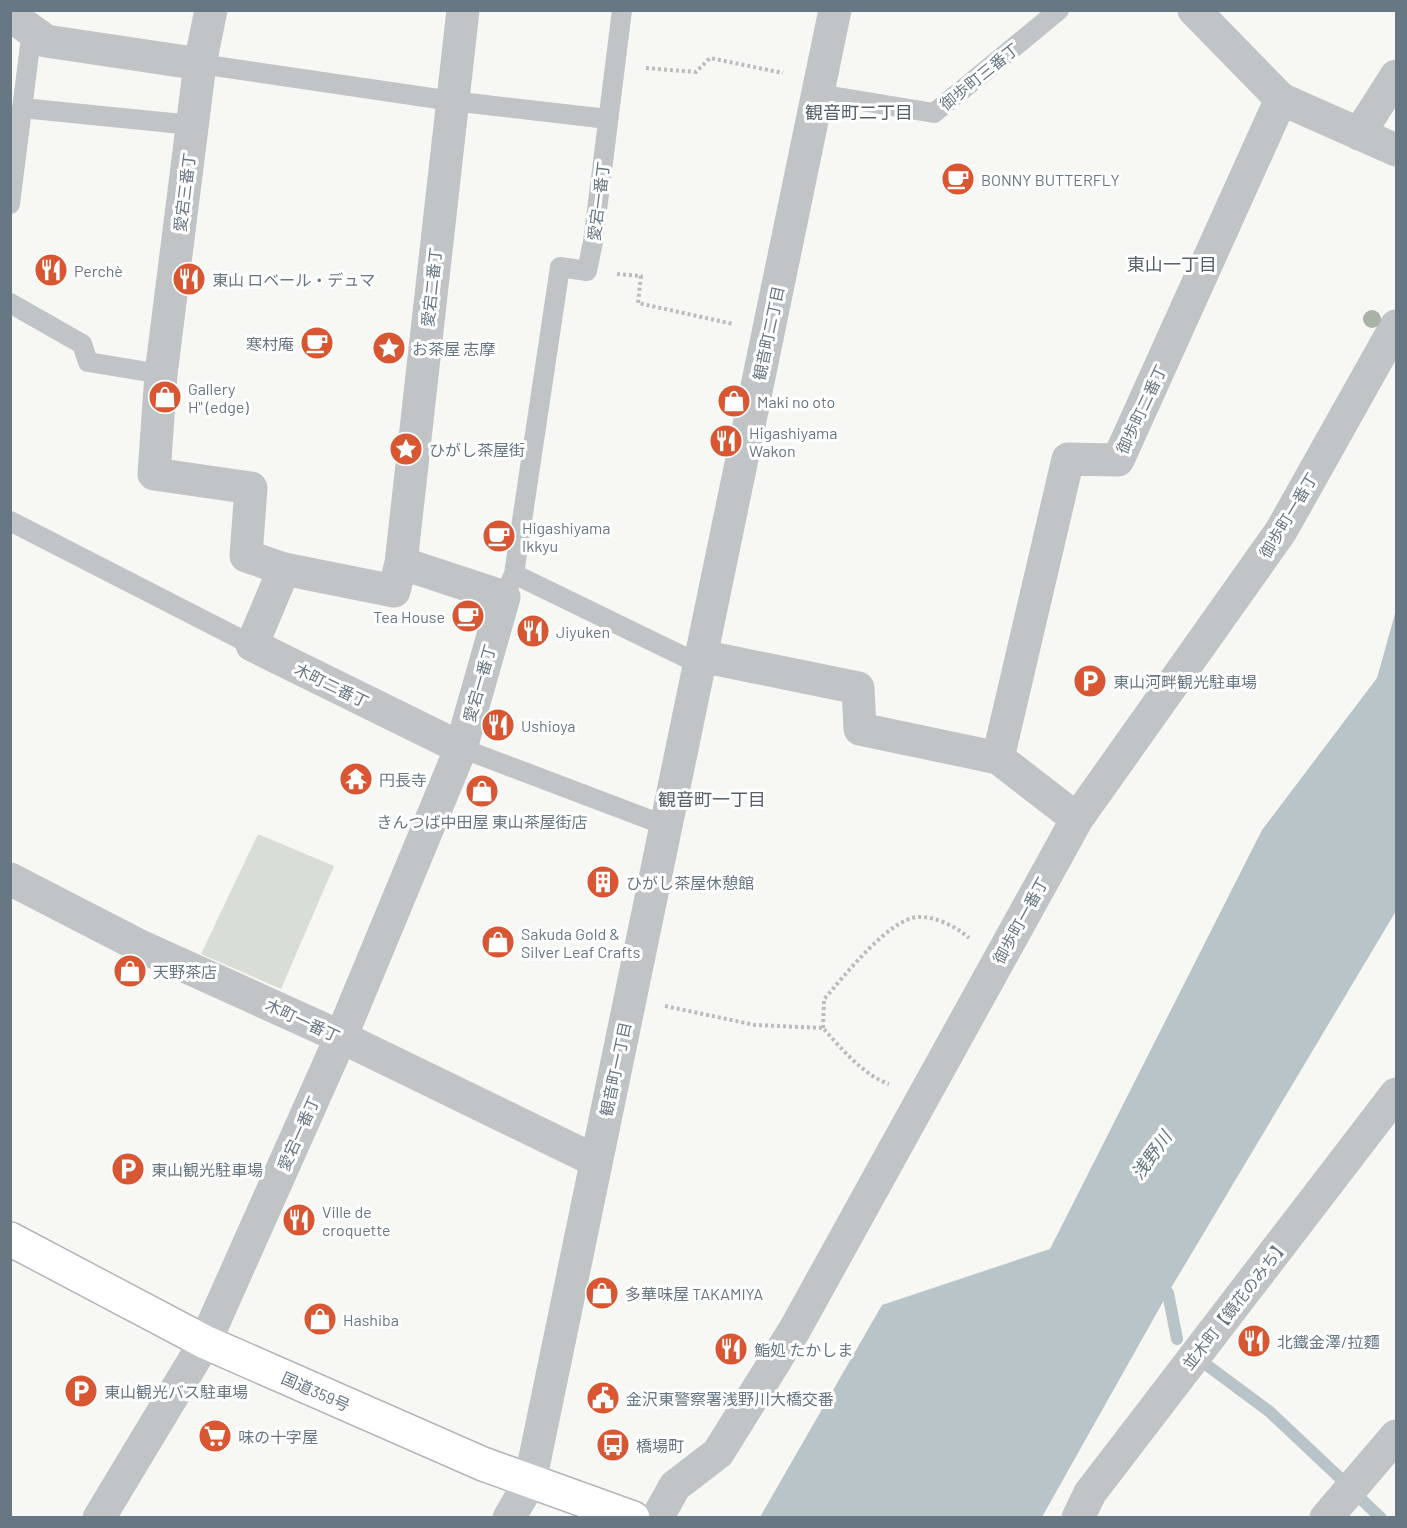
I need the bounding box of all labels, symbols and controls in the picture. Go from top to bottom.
street label: 御歩町三番丁 [936,38,1022,114]
district label: 観音町二丁目 [805,101,913,123]
street label: 愛宕三番丁 [170,151,198,233]
street label: 愛宕一番丁 [584,160,612,242]
cafe icon: BONNY BUTTERFLY [940,161,976,197]
place label: BONNY BUTTERFLY [981,170,1120,189]
street label: 愛宕二番丁 [417,246,445,328]
restaurant icon: Perchè [33,252,69,288]
district label: 東山一丁目 [1127,253,1217,275]
place label: Perchè [74,261,123,280]
restaurant icon: 東山 ロベール・デュマ [171,261,207,297]
place label: 東山 ロベール・デュマ [212,270,375,289]
street label: 観音町二丁目 [749,284,787,382]
cafe icon: 寒村庵 [299,325,335,361]
place icon: お茶屋 志摩 [371,330,407,366]
place label: 寒村庵 [246,334,294,353]
place label: お茶屋 志摩 [412,339,495,358]
street label: 御歩町二番丁 [1112,361,1170,457]
shop icon: Gallery H" (edge) [147,379,183,415]
place label: Gallery H" (edge) [188,379,249,416]
shop icon: Maki no oto [716,383,752,419]
place label: Maki no oto [757,392,835,411]
restaurant icon: Higashiyama Wakon [708,423,744,459]
place label: Higashiyama Wakon [749,423,837,460]
place icon: ひがし茶屋街 [388,431,424,467]
place label: ひがし茶屋街 [429,440,525,459]
street label: 御歩町一番丁 [1255,469,1321,561]
cafe icon: Higashiyama Ikkyu [481,518,517,554]
place label: Higashiyama Ikkyu [522,518,610,555]
cafe icon: Tea House [450,598,486,634]
place label: Tea House [373,607,445,626]
restaurant icon: Jiyuken [515,613,551,649]
place label: Jiyuken [556,622,610,641]
street label: 愛宕一番丁 [459,642,499,724]
street label: 木町二番丁 [292,659,372,711]
parking icon: 東山河畔観光駐車場 [1072,663,1108,699]
place label: 東山河畔観光駐車場 [1113,672,1257,691]
restaurant icon: Ushioya [480,707,516,743]
place label: Ushioya [521,716,576,735]
temple icon: 円長寺 [338,761,374,797]
place label: 円長寺 [379,770,427,789]
shop icon: きんつば中田屋 東山茶屋街店 [464,773,500,809]
district label: 観音町一丁目 [658,788,766,810]
place label: きんつば中田屋 東山茶屋街店 [376,812,588,831]
building icon: ひがし茶屋休憩館 [585,864,621,900]
place label: ひがし茶屋休憩館 [626,873,754,892]
street label: 御歩町一番丁 [988,873,1052,967]
shop icon: Sakuda Gold & Silver Leaf Crafts [480,924,516,960]
place label: Sakuda Gold & Silver Leaf Crafts [521,924,640,961]
shop icon: 天野茶店 [112,953,148,989]
place label: 天野茶店 [153,962,217,981]
street label: 木町一番丁 [263,994,343,1046]
street label: 観音町一丁目 [596,1020,634,1118]
street label: 愛宕一番丁 [273,1093,323,1173]
water label: 浅野川 [1126,1125,1177,1183]
parking icon: 東山観光駐車場 [110,1151,146,1187]
place label: 東山観光駐車場 [151,1160,263,1179]
restaurant icon: Ville de croquette [281,1202,317,1238]
place label: Ville de croquette [322,1202,391,1239]
street label: 並木町【鏡花のみち】 [1178,1235,1292,1373]
shop icon: 多華味屋 TAKAMIYA [584,1275,620,1311]
place label: 多華味屋 TAKAMIYA [625,1284,763,1303]
shop icon: Hashiba [302,1301,338,1337]
place label: Hashiba [343,1310,399,1329]
restaurant icon: 北鐵金澤/拉麵 [1236,1323,1272,1359]
restaurant icon: 鮨処 たかしま [713,1331,749,1367]
place label: 北鐵金澤/拉麵 [1277,1332,1379,1351]
place label: 鮨処 たかしま [754,1340,853,1359]
street label: 国道359号 [279,1368,353,1414]
parking icon: 東山観光バス駐車場 [63,1373,99,1409]
public building icon: 金沢東警察署浅野川大橋交番 [585,1380,621,1416]
place label: 東山観光バス駐車場 [104,1382,248,1401]
place label: 金沢東警察署浅野川大橋交番 [626,1389,834,1408]
supermarket icon: 味の十字屋 [197,1418,233,1454]
place label: 味の十字屋 [238,1427,318,1446]
bus stop icon: 橋場町 [595,1427,631,1463]
place label: 橋場町 [636,1436,684,1455]

